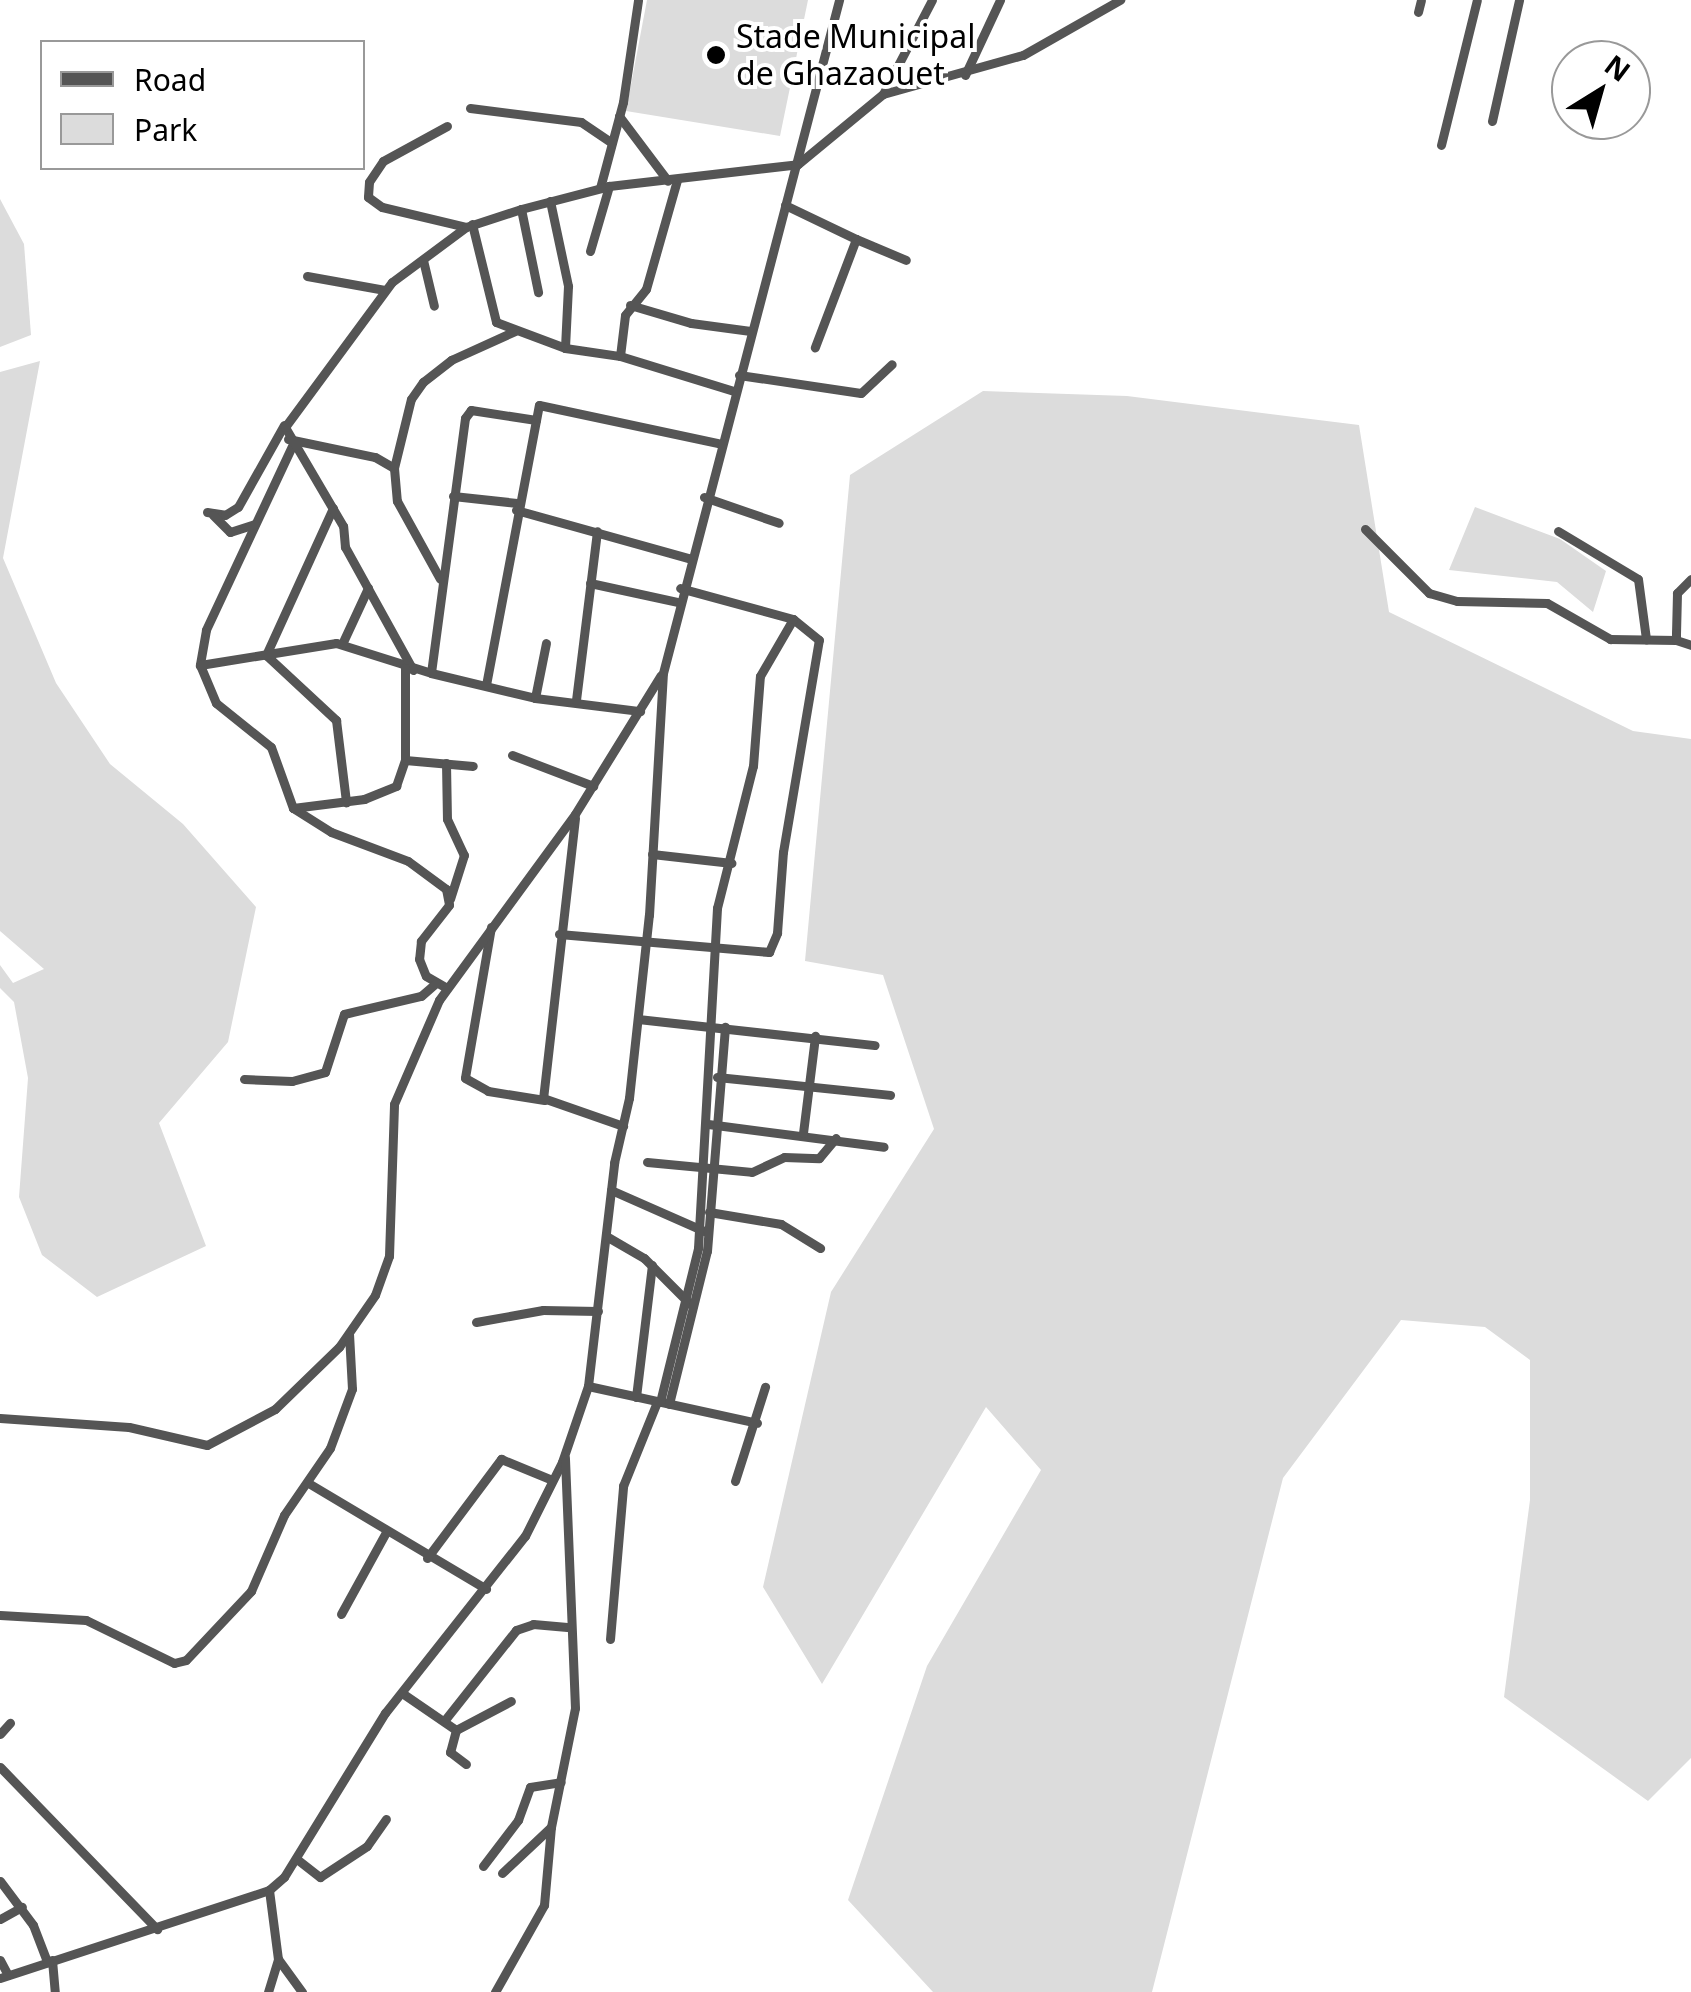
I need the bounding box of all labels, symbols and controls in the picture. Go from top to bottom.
place label: Stade Municipal de Ghazaouet [736,18,975,93]
legend [40,40,365,170]
north arrow [1551,40,1651,140]
marker: Stade Municipal de Ghazaouet [705,44,727,66]
text: N [1597,46,1638,90]
text: Road [134,59,206,100]
text: Park [134,109,197,150]

